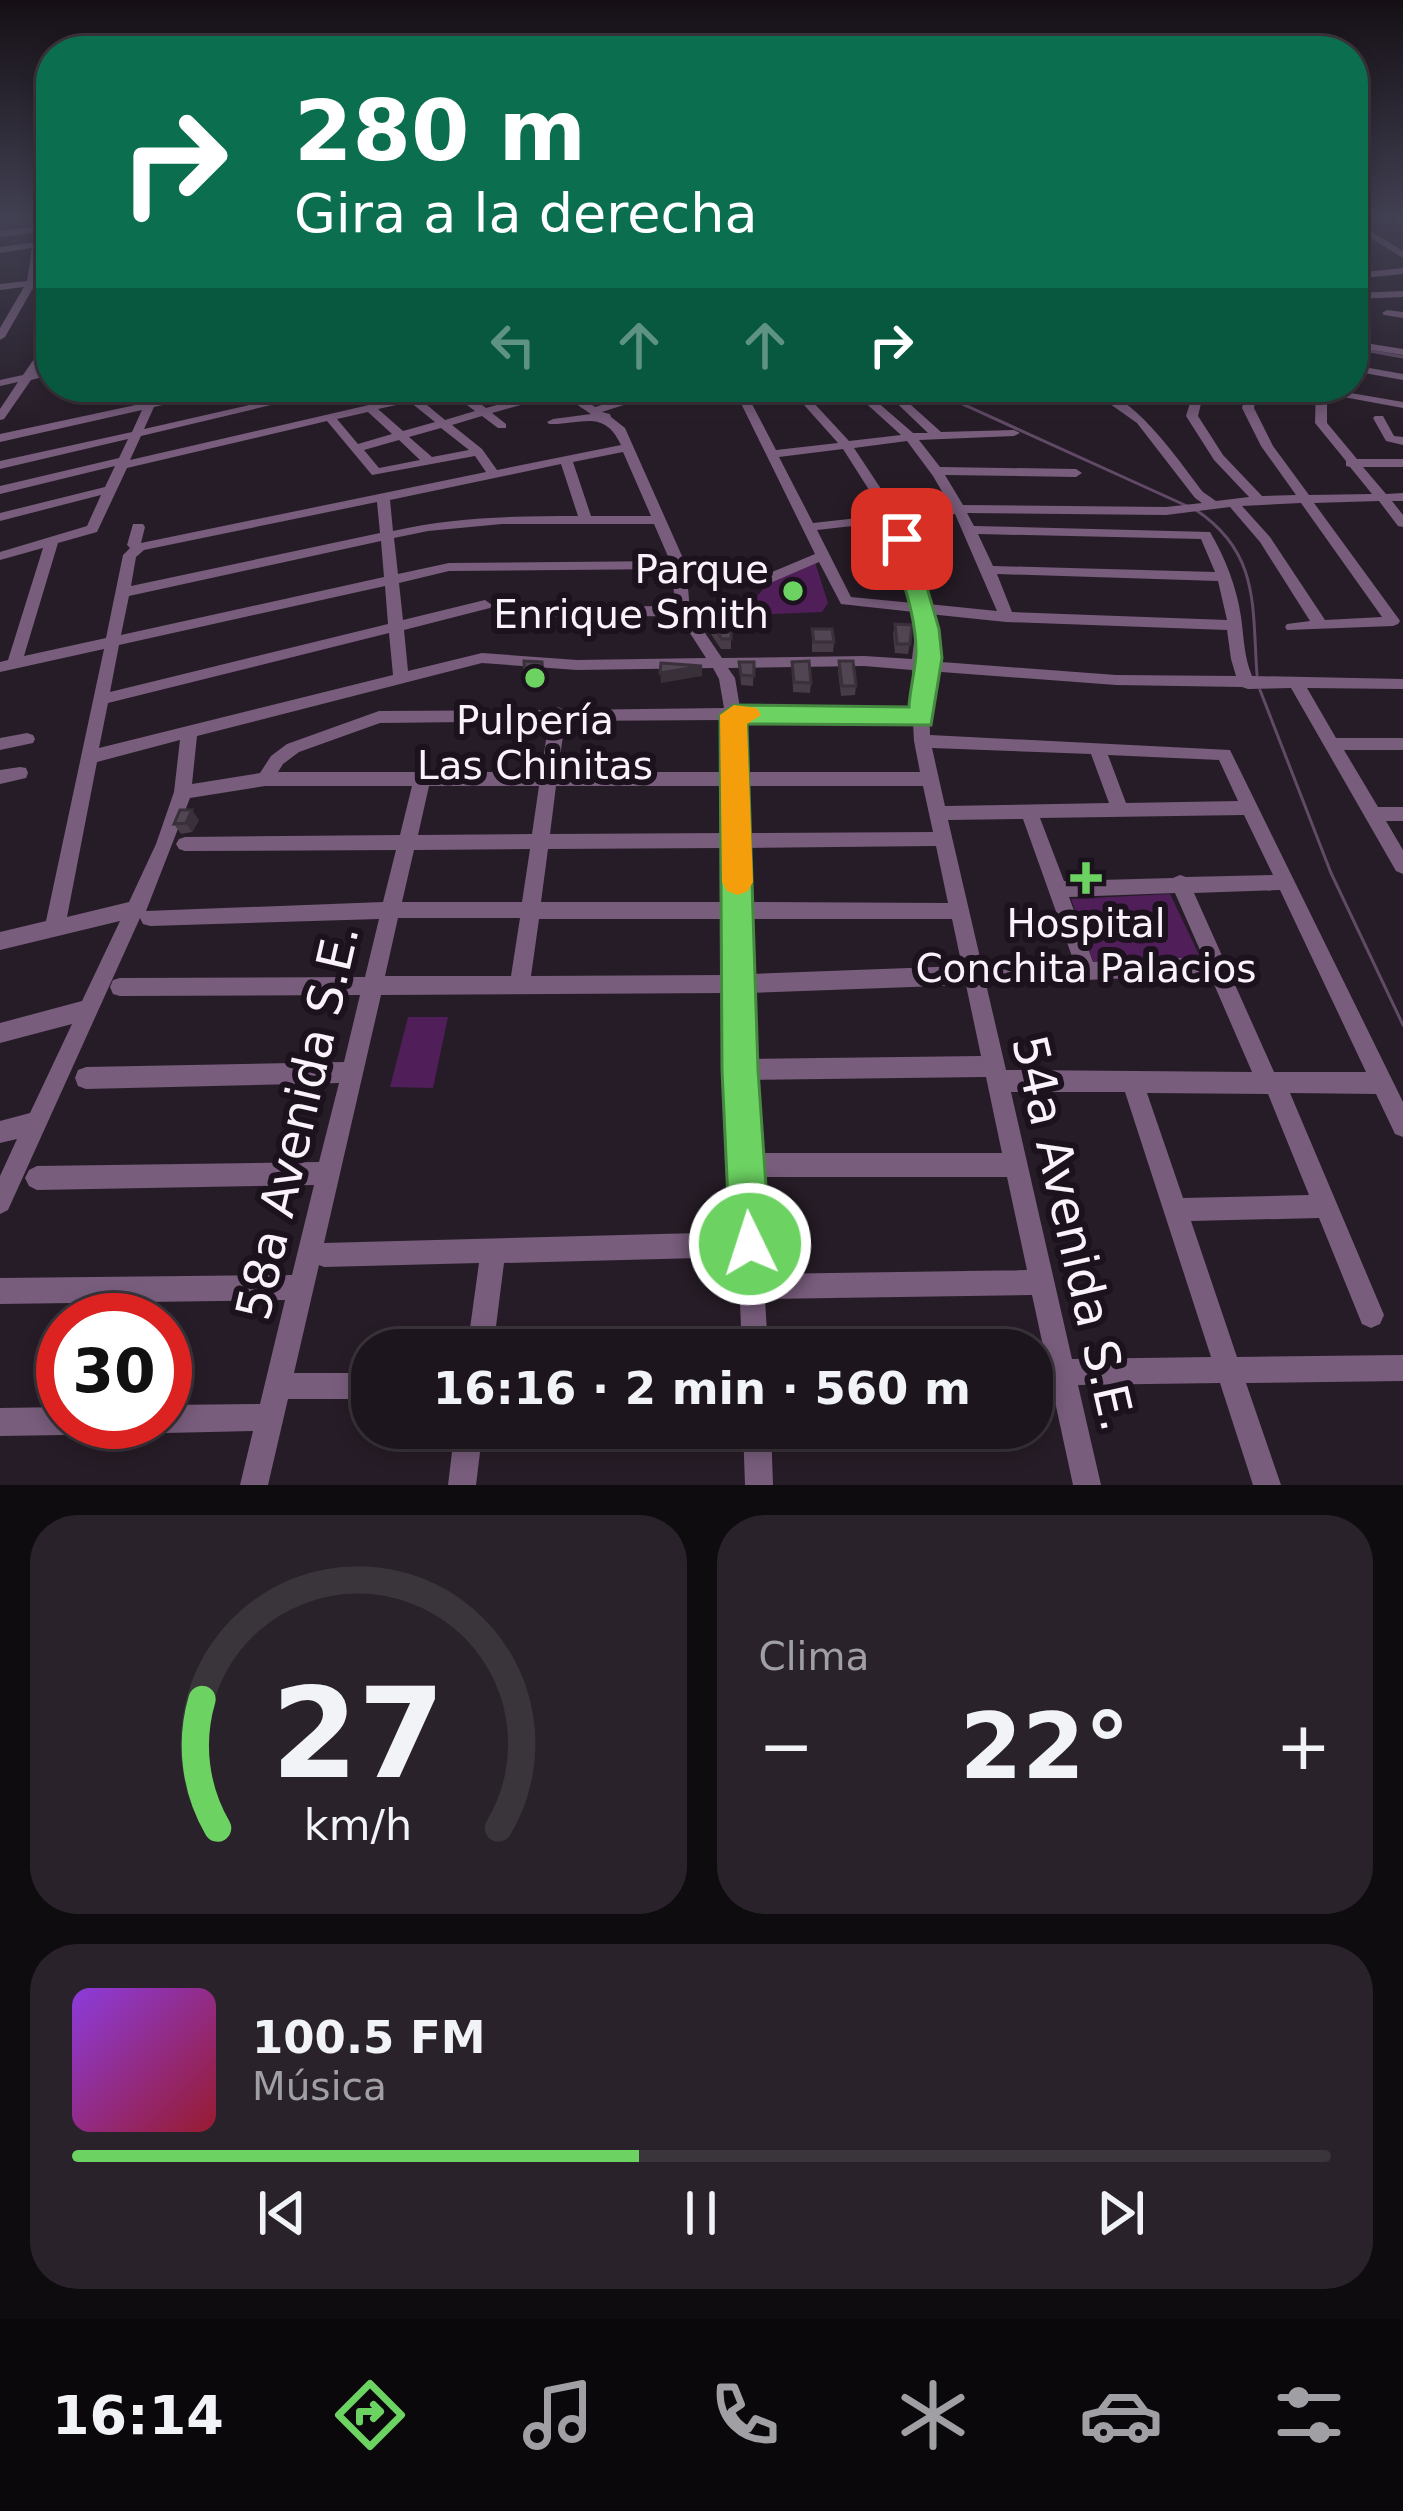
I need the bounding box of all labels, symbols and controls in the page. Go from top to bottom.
text: 280 m [294,82,586,180]
icon: right [96,84,252,240]
text: Gira a la derecha [294,182,758,245]
icon: left [480,312,546,378]
icon: ahead [606,312,672,378]
icon: ahead [732,312,798,378]
icon: right [858,312,924,378]
pin [851,488,953,590]
icon: arrive [869,506,935,572]
place label: Parque Enrique Smith [493,547,769,637]
marker: Parque Enrique Smith [780,578,806,604]
marker: Pulpería Las Chinitas [522,665,548,691]
place label: Pulpería Las Chinitas [417,698,653,788]
marker: Hospital Conchita Palacios [1070,862,1102,894]
place label: Hospital Conchita Palacios [915,901,1257,991]
street label: 58a Avenida S.E. [224,919,370,1325]
street label: 54a Avenida S.E. [1001,1030,1147,1436]
position arrow [687,1181,813,1307]
speed limit sign: 30 [36,1293,192,1449]
text: 16:16 · 2 min · 560 m [433,1362,971,1415]
text: Clima [759,1634,869,1679]
text: 27 [271,1661,445,1806]
text: 22° [960,1694,1130,1799]
text: − [759,1708,814,1785]
text: + [1276,1708,1331,1785]
text: km/h [304,1799,412,1849]
text: 100.5 FM [252,2011,486,2064]
text: Música [252,2064,387,2109]
icon: previous [249,2180,315,2246]
icon: pause [668,2180,734,2246]
icon: next [1088,2180,1154,2246]
icon: directions [328,2373,412,2457]
icon: music [516,2373,600,2457]
icon: phone [703,2373,787,2457]
icon: climate [891,2373,975,2457]
icon: car [1079,2373,1163,2457]
icon: filters [1267,2373,1351,2457]
text: 16:14 [52,2384,224,2447]

